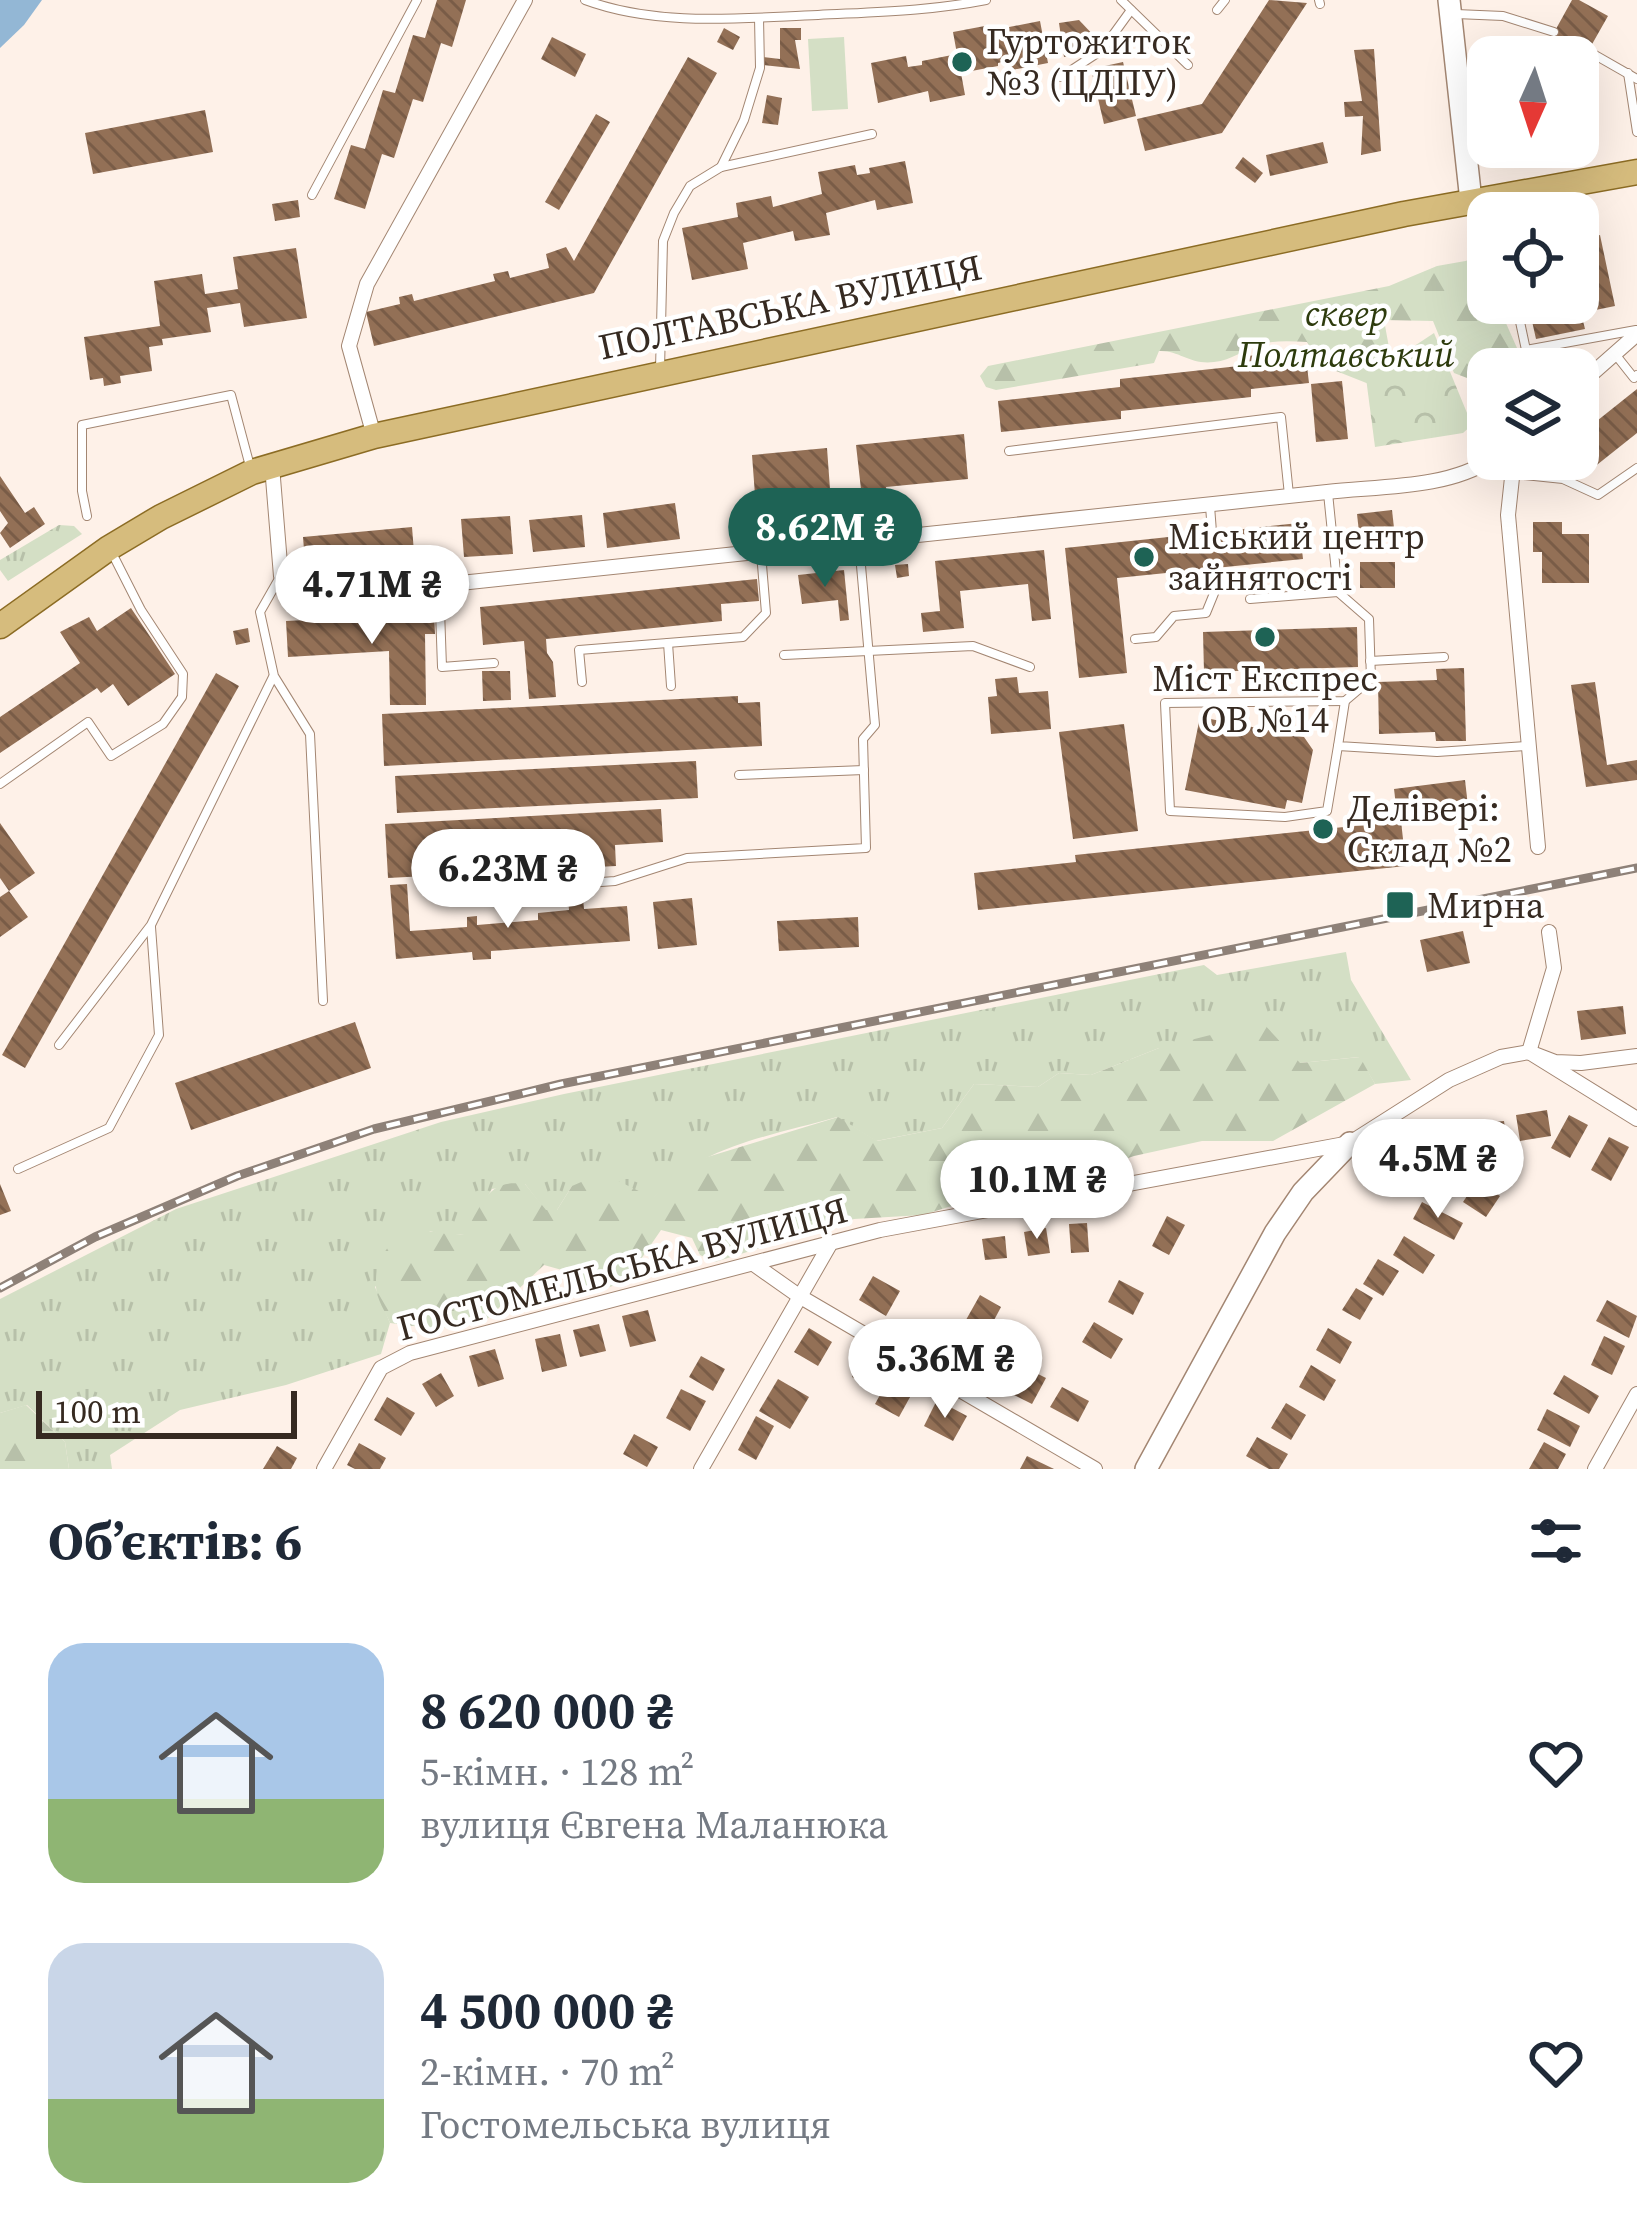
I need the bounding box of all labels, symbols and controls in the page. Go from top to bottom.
place label: Гуртожиток №3 (ЦДПУ) [986,17,1191,107]
north arrow [1467,36,1599,168]
map controls [1467,36,1599,480]
marker: Гуртожиток №3 (ЦДПУ) [949,49,975,75]
button: locate [1467,192,1599,324]
street label: ПОЛТАВСЬКА ВУЛИЦЯ [594,242,986,372]
park label: сквер Полтавський [1237,289,1455,379]
button: layers [1467,348,1599,480]
pin: 8.62M ₴ [714,488,936,590]
text: 8.62M ₴ [755,500,895,553]
place label: Міський центр зайнятості [1168,512,1425,602]
marker: Міський центр зайнятості [1131,544,1157,570]
pin: 4.71M ₴ [261,545,483,647]
text: 4.71M ₴ [302,557,442,610]
marker: Міст Експрес ОВ №14 [1252,624,1278,650]
place label: Міст Експрес ОВ №14 [1152,654,1378,744]
place label: Делівері: Склад №2 [1347,784,1512,874]
marker: Делівері: Склад №2 [1310,816,1336,842]
pin: 6.23M ₴ [397,829,619,931]
text: 6.23M ₴ [438,841,578,894]
place label: Мирна [1427,881,1545,930]
marker: Мирна [1384,889,1416,921]
pin: 4.5M ₴ [1340,1119,1536,1221]
text: 4.5M ₴ [1379,1131,1497,1184]
pin: 10.1M ₴ [926,1140,1148,1242]
text: 10.1M ₴ [967,1152,1107,1205]
street label: ГОСТОМЕЛЬСЬКА ВУЛИЦЯ [392,1185,852,1353]
pin: 5.36M ₴ [834,1319,1056,1421]
text: 5.36M ₴ [875,1331,1015,1384]
scale bar [36,1385,297,1438]
text: 100 m [54,1389,141,1434]
text: Об’єктів: 6 [48,1506,302,1576]
icon: filters [1523,1508,1589,1574]
text: 8 620 000 ₴ [420,1675,674,1745]
icon: home [144,1691,288,1835]
icon: heart [1523,1730,1589,1796]
text: 5-кімн. · 128 m² [420,1745,694,1798]
text: вулиця Євгена Маланюка [420,1798,888,1851]
text: 4 500 000 ₴ [420,1975,674,2045]
icon: home [144,1991,288,2135]
icon: heart [1523,2030,1589,2096]
text: 2-кімн. · 70 m² [420,2045,675,2098]
text: Гостомельська вулиця [420,2098,831,2151]

